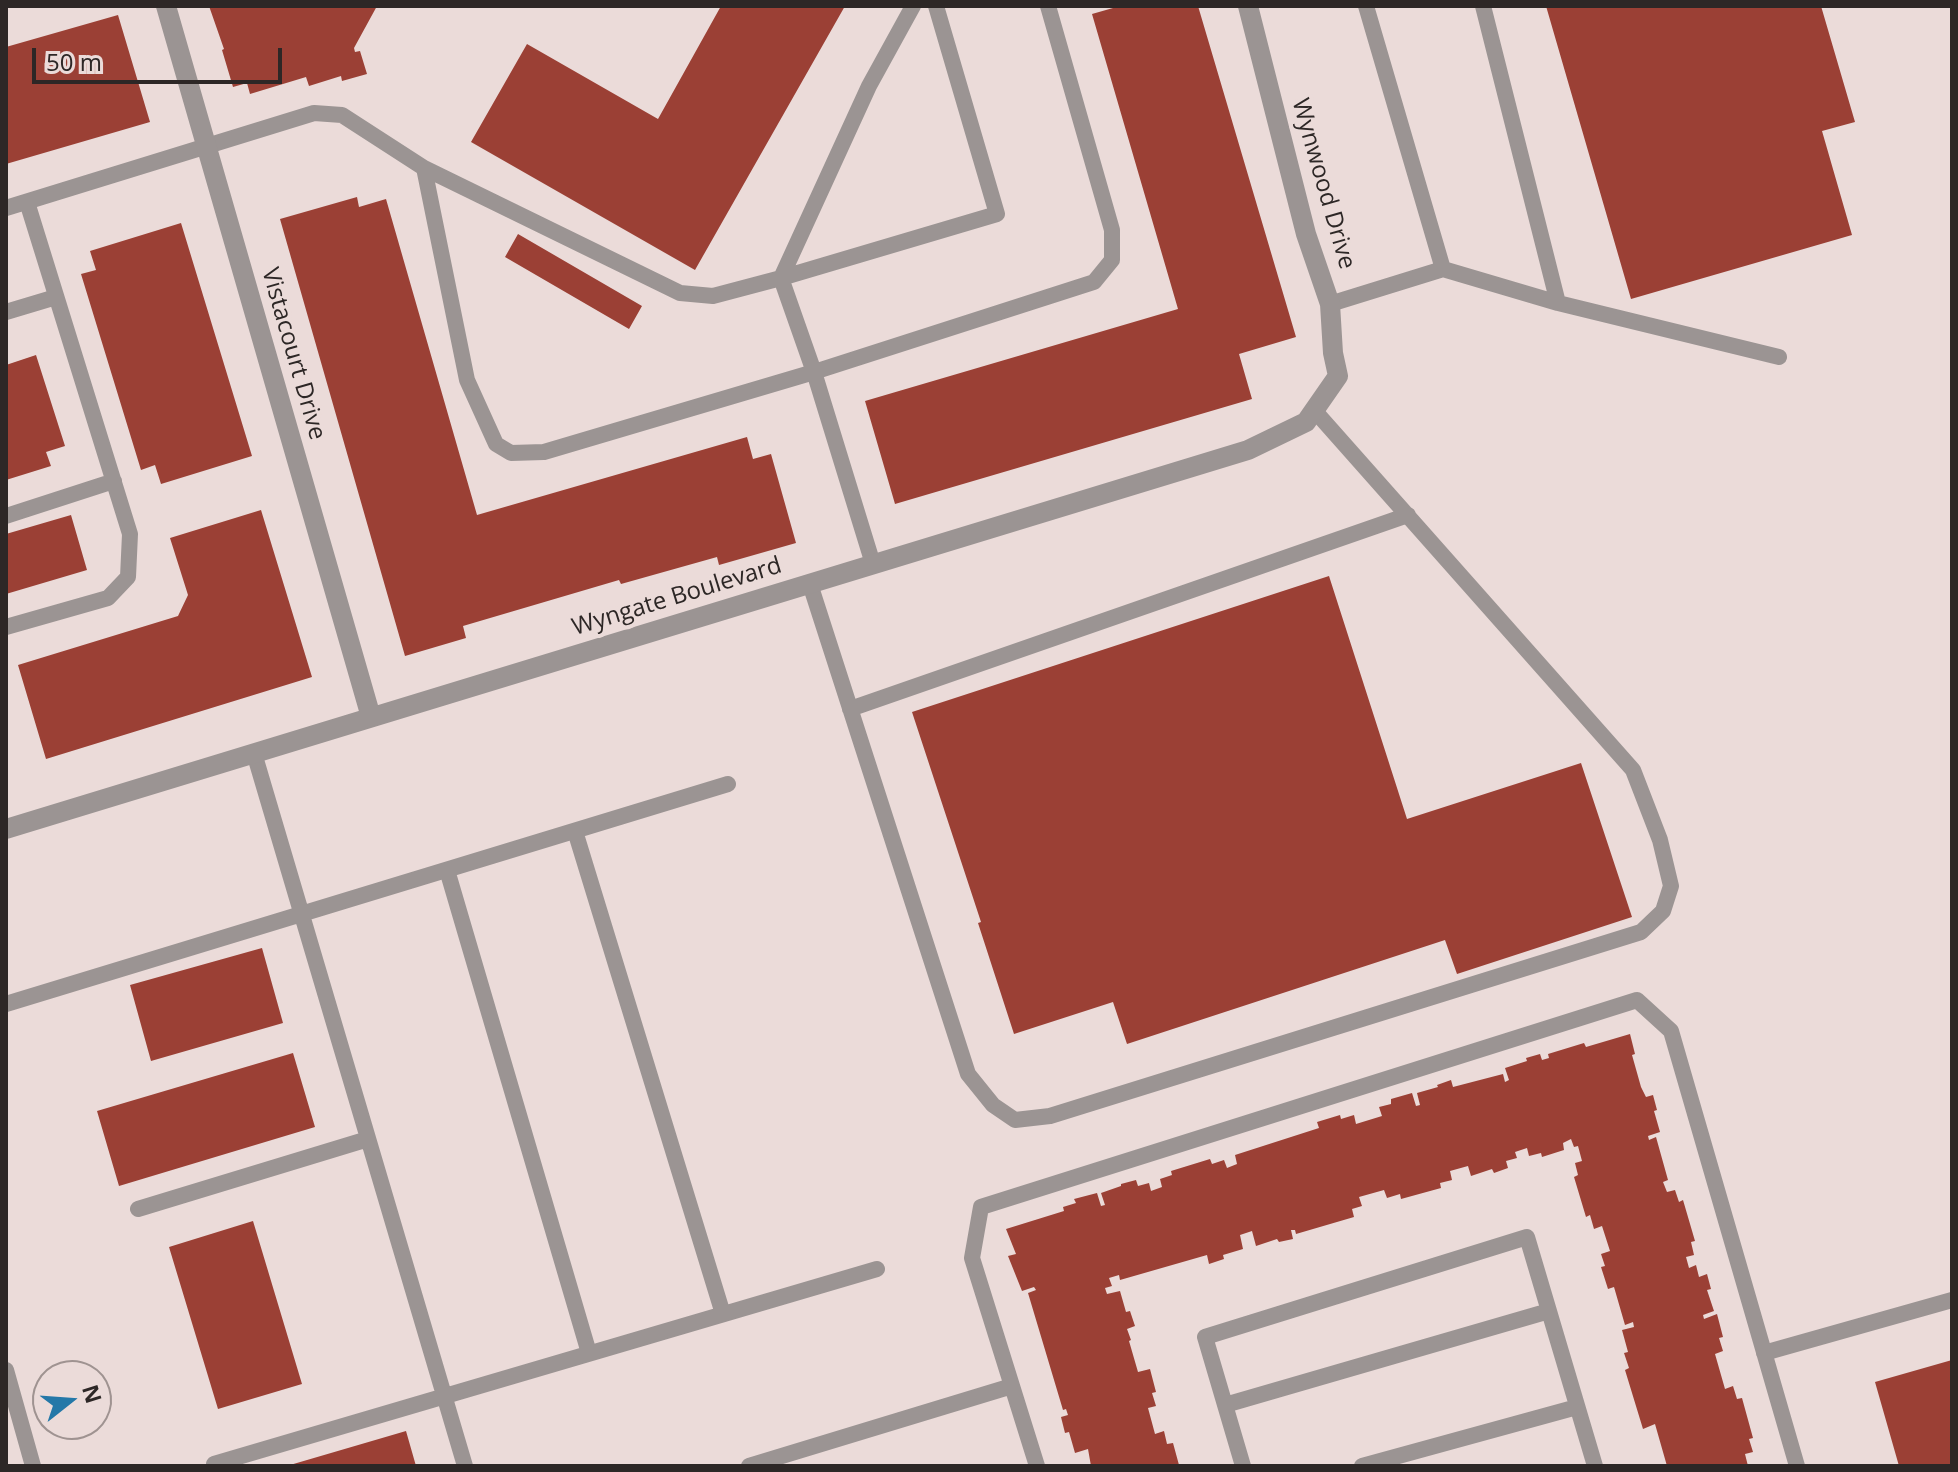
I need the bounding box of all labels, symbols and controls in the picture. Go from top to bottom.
scale bar [36,32,286,82]
text: 50 m [46,45,102,78]
street label: Wynwood Drive [1285,95,1361,273]
street label: Vistacourt Drive [255,265,331,443]
street label: Wyngate Boulevard [569,551,785,643]
north arrow [32,1360,112,1440]
text: N [76,1381,110,1407]

